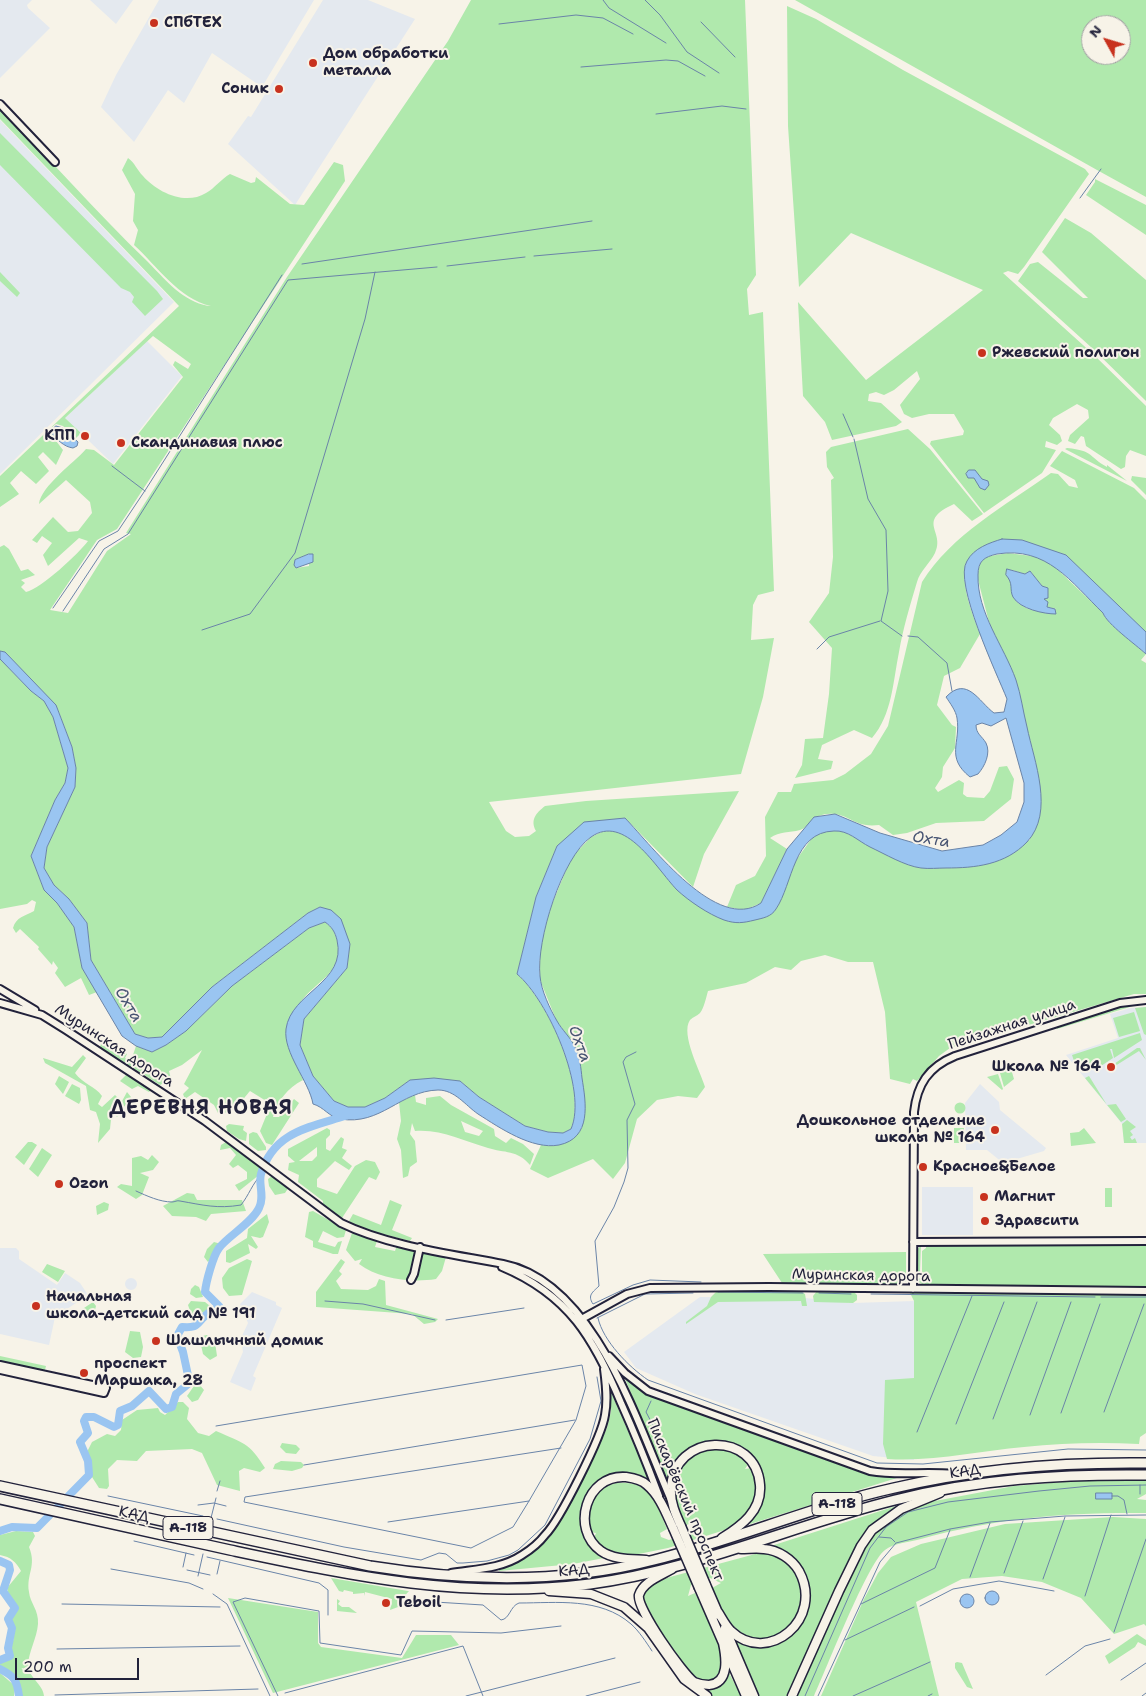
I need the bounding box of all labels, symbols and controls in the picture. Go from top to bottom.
place label: СПбТЕХ [164,14,222,32]
north arrow [1081,15,1131,65]
marker: СПбТЕХ [148,17,160,29]
text: N [1085,21,1106,41]
place label: Дом обработки металла [323,45,448,80]
marker: Дом обработки металла [307,57,319,69]
place label: Соник [221,80,269,98]
marker: Соник [273,83,285,95]
place label: Ржевский полигон [992,344,1140,362]
marker: Ржевский полигон [976,347,988,359]
place label: КПП [44,427,75,445]
marker: КПП [79,430,91,442]
place label: Скандинавия плюс [131,434,283,452]
marker: Скандинавия плюс [115,437,127,449]
water label: Охта [911,828,951,852]
water label: Охта [110,984,146,1026]
street label: Пейзажная улица [946,996,1078,1054]
street label: Муринская дорога [51,1001,177,1091]
water label: Охта [564,1023,594,1065]
place label: Школа № 164 [992,1058,1101,1076]
marker: Школа № 164 [1105,1061,1117,1073]
district label: ДЕРЕВНЯ НОВАЯ [108,1097,294,1121]
place label: Дошкольное отделение школы № 164 [797,1112,985,1147]
marker: Дошкольное отделение школы № 164 [989,1124,1001,1136]
place label: Красное&Белое [933,1158,1056,1176]
marker: Красное&Белое [917,1161,929,1173]
place label: Ozon [69,1175,109,1193]
marker: Ozon [53,1178,65,1190]
place label: Магнит [994,1188,1055,1206]
marker: Магнит [978,1191,990,1203]
place label: Здравсити [995,1212,1079,1230]
marker: Здравсити [979,1215,991,1227]
street label: Муринская дорога [792,1266,930,1286]
place label: Начальная школа-детский сад № 191 [46,1288,256,1323]
marker: Начальная школа-детский сад № 191 [30,1300,42,1312]
place label: Шашлычный домик [166,1332,323,1350]
marker: Шашлычный домик [150,1335,162,1347]
place label: проспект Маршака, 28 [94,1355,203,1390]
marker: проспект Маршака, 28 [78,1367,90,1379]
street label: Пискарёвский проспект [643,1416,727,1584]
street label: КАД [948,1461,982,1483]
road number: А-118 [812,1492,862,1516]
street label: КАД [117,1503,151,1527]
road number: А-118 [163,1516,213,1540]
street label: КАД [558,1561,590,1581]
place label: Teboil [396,1594,442,1612]
marker: Teboil [380,1597,392,1609]
scale bar [18,1648,141,1680]
text: 200 m [23,1657,72,1677]

